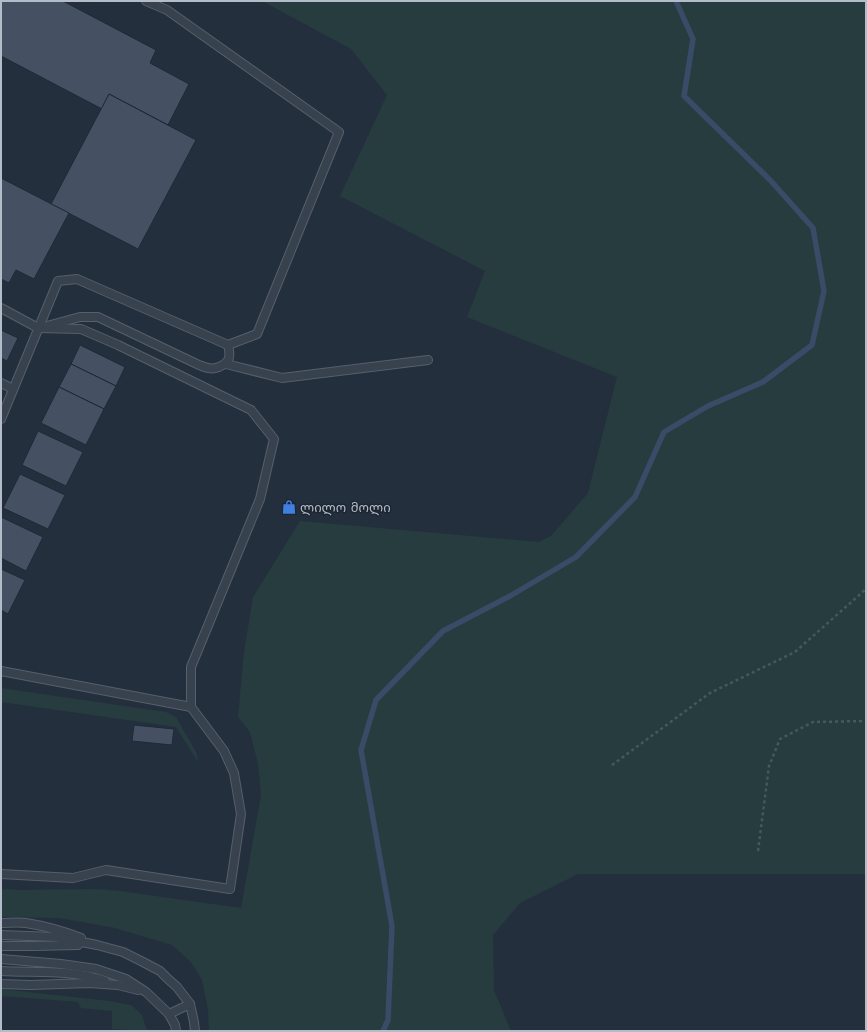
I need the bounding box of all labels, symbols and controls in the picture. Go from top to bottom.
shop icon: ლილო მოლი [281,499,297,515]
place label: ლილო მოლი [300,500,391,516]

